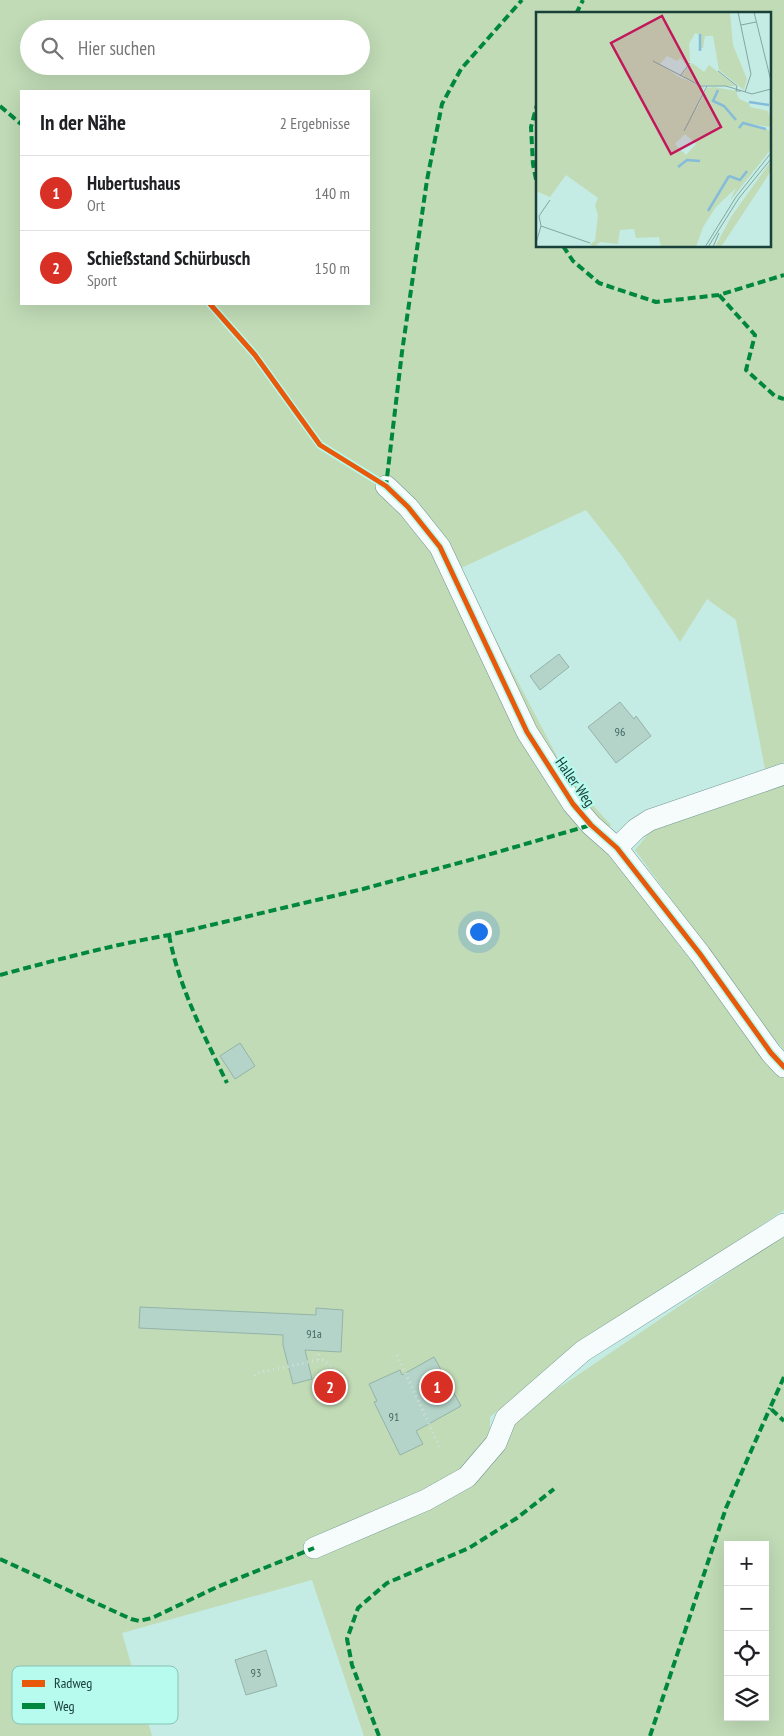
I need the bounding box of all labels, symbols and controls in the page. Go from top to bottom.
inset map [536,12,772,248]
search box [20,20,370,75]
icon: search [38,34,66,62]
text: Hier suchen [78,36,155,60]
text: In der Nähe [40,109,126,136]
text: 2 Ergebnisse [280,113,350,133]
text: Hubertushaus [87,171,180,195]
text: 1 [52,183,60,203]
text: 140 m [315,183,350,203]
text: Ort [87,195,105,215]
text: Schießstand Schürbusch [87,246,250,270]
text: 2 [52,258,60,278]
text: 150 m [315,258,350,278]
text: Sport [87,270,117,290]
house number: 96 [615,724,625,739]
street label: Haller Weg [551,753,599,810]
your location [466,919,492,945]
house number: 91a [306,1326,322,1341]
pin: 2 [314,1368,346,1406]
pin: 1 [421,1368,453,1406]
house number: 91 [389,1409,399,1424]
map controls [724,1541,769,1721]
button: + [724,1541,769,1586]
button: − [724,1586,769,1631]
button: locate [724,1631,769,1676]
house number: 93 [251,1665,261,1680]
legend [12,1666,178,1724]
text: Radweg [54,1674,92,1692]
button: layers [724,1676,769,1721]
text: Weg [54,1697,75,1715]

